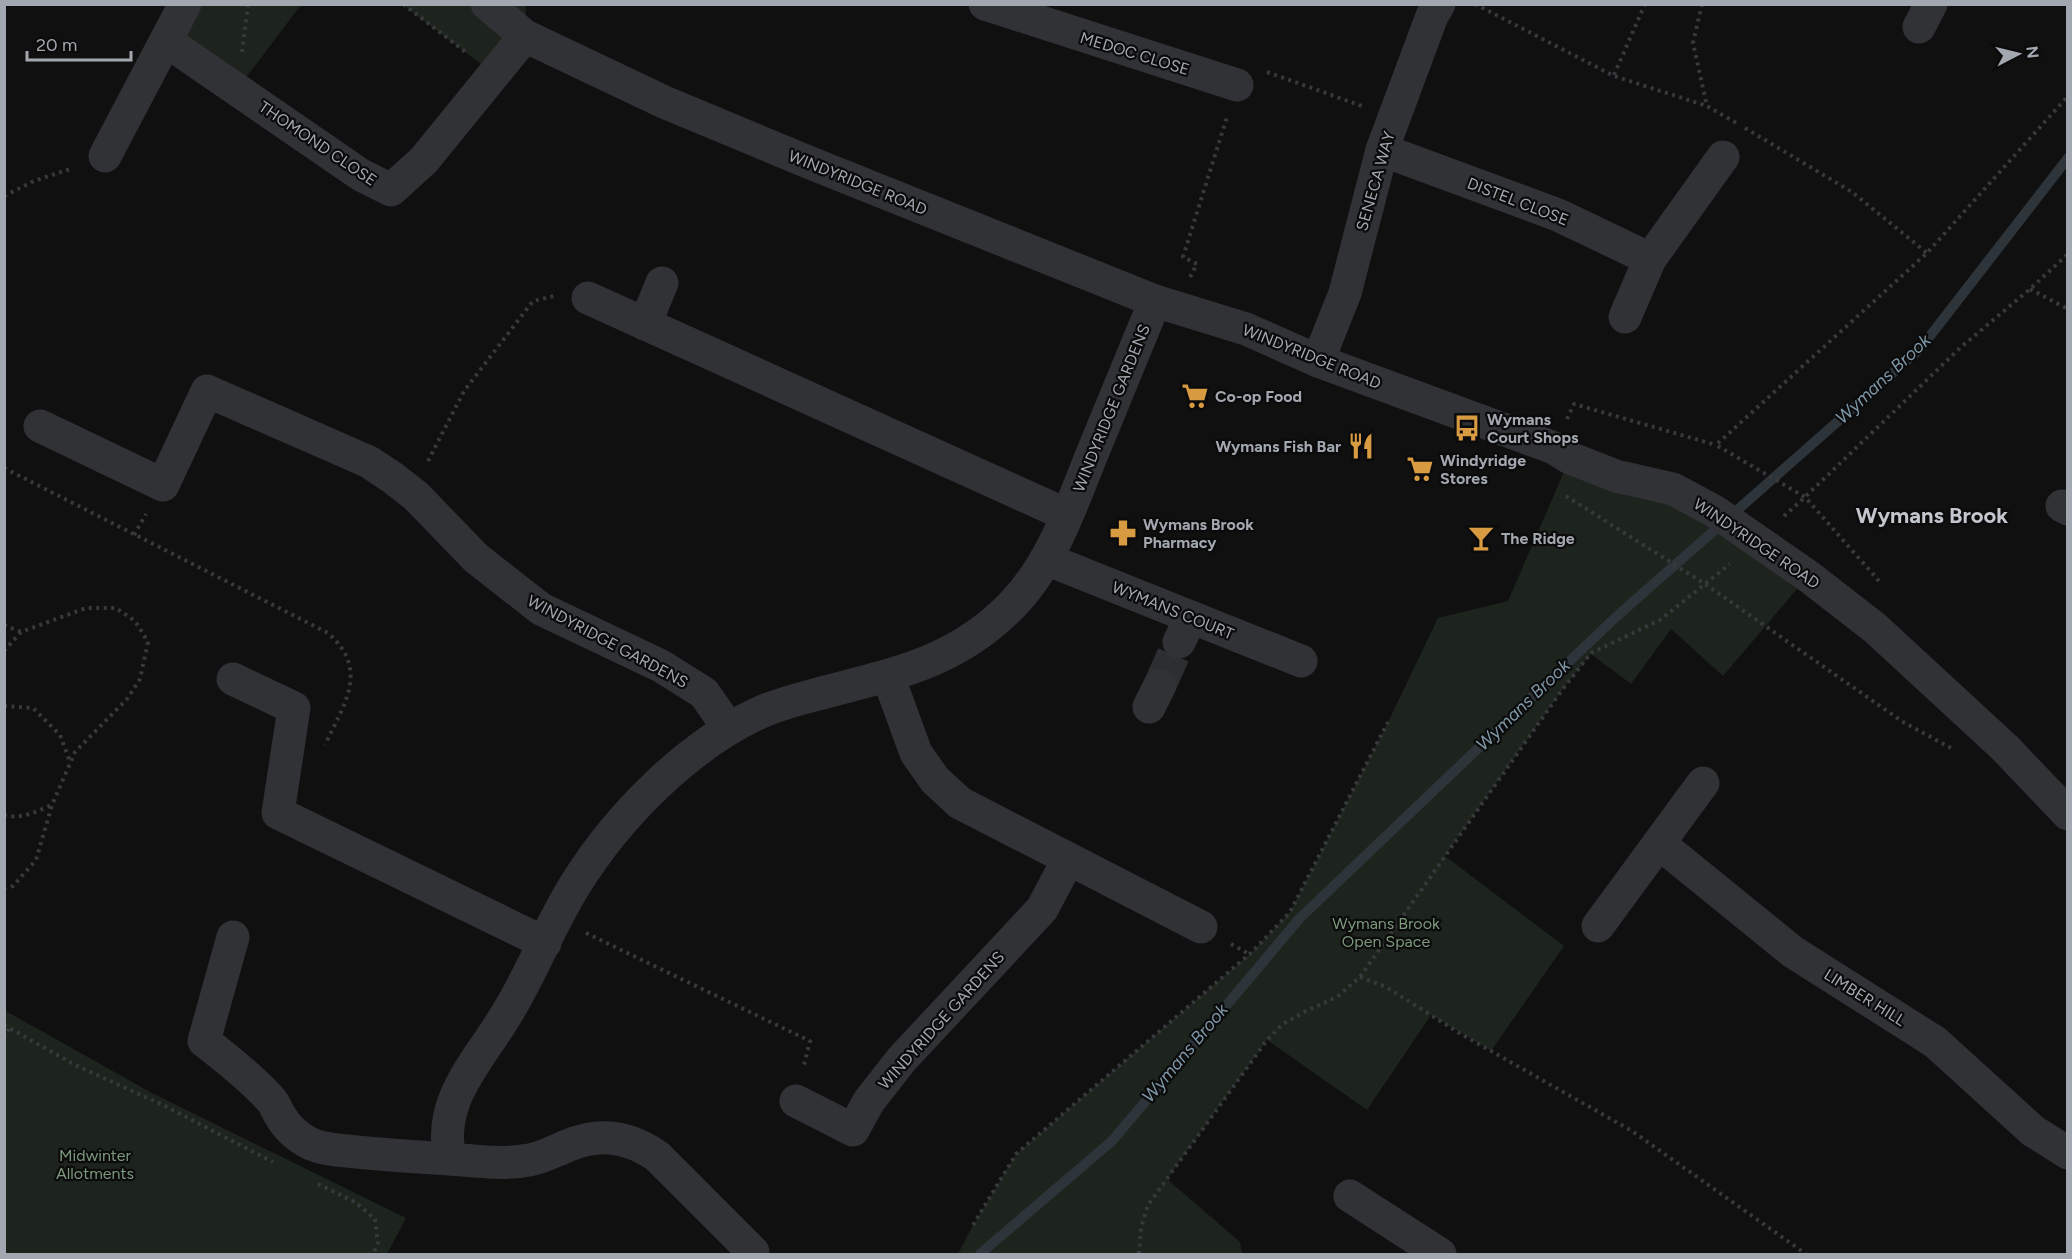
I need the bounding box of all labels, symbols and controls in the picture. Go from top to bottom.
scale bar [27,24,130,62]
north arrow [1988,24,2048,84]
street label: MEDOC CLOSE [1078,28,1192,79]
text: 20 m [36,34,77,56]
text: N [2022,45,2043,60]
street label: THOMOND CLOSE [255,97,380,190]
street label: SENECA WAY [1352,129,1399,233]
street label: WINDYRIDGE ROAD [786,146,930,219]
street label: DISTEL CLOSE [1464,173,1571,230]
street label: WINDYRIDGE ROAD [1240,320,1384,393]
street label: WINDYRIDGE GARDENS [1069,321,1154,495]
water label: Wymans Brook [1831,328,1936,429]
supermarket icon: Co-op Food [1180,381,1210,411]
place label: Co-op Food [1215,387,1302,406]
place label: Wymans Court Shops [1487,410,1579,447]
bus stop icon: Wymans Court Shops [1452,413,1482,443]
restaurant icon: Wymans Fish Bar [1346,431,1376,461]
place label: Wymans Fish Bar [1215,437,1341,456]
place label: Windyridge Stores [1440,451,1526,488]
supermarket icon: Windyridge Stores [1405,454,1435,484]
street label: WINDYRIDGE ROAD [1690,494,1823,593]
district label: Wymans Brook [1856,502,2008,529]
place label: Wymans Brook Pharmacy [1143,515,1254,552]
pharmacy icon: Wymans Brook Pharmacy [1108,518,1138,548]
bar icon: The Ridge [1466,523,1496,553]
place label: The Ridge [1501,529,1575,548]
street label: WYMANS COURT [1109,577,1237,644]
street label: WINDYRIDGE GARDENS [524,591,691,692]
water label: Wymans Brook [1471,654,1576,755]
park label: Wymans Brook Open Space [1332,914,1440,951]
street label: WINDYRIDGE GARDENS [874,947,1008,1093]
street label: LIMBER HILL [1821,965,1910,1030]
water label: Wymans Brook [1137,998,1234,1107]
park label: Midwinter Allotments [56,1146,134,1183]

